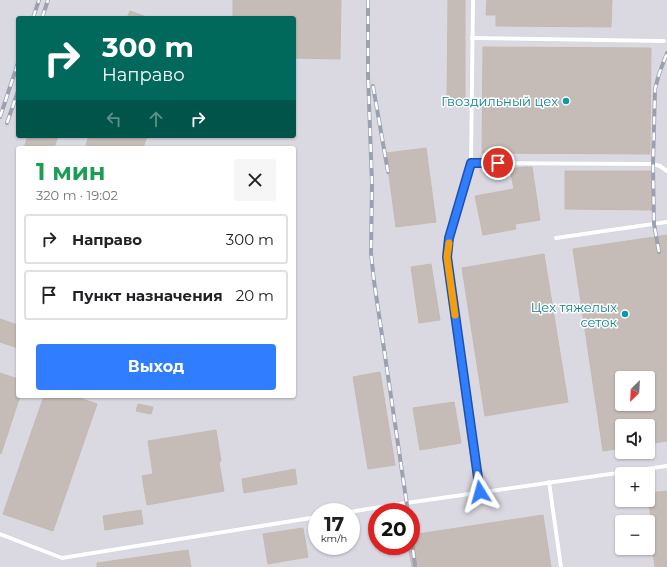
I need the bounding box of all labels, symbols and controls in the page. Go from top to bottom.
text: 300 m [102,30,194,64]
icon: right [36,32,88,84]
text: Направо [102,64,185,86]
place label: Гвоздильный цех [441,93,558,109]
marker: Гвоздильный цех [561,96,571,106]
icon: left [103,108,125,130]
icon: ahead [145,108,167,130]
icon: right [187,108,209,130]
pin [481,146,515,180]
icon: arrive [487,152,509,174]
text: 1 мин [36,157,105,186]
button: close [234,159,276,201]
text: 320 m · 19:02 [36,187,118,203]
icon: right [38,228,60,250]
text: Направо [72,230,142,249]
text: 300 m [226,230,274,249]
icon: arrive [38,284,60,306]
text: Пункт назначения [72,286,223,305]
text: 20 m [236,286,274,305]
place label: Цех тяжелых сеток [531,299,617,330]
marker: Цех тяжелых сеток [620,309,630,319]
button: Выход [36,344,276,390]
north arrow [615,371,655,411]
map controls [615,371,655,555]
button: sound [615,419,655,459]
button: + [615,467,655,507]
position arrow [459,471,501,513]
speed limit sign: 20 [368,503,420,555]
text: 17 [324,512,344,536]
button: − [615,515,655,555]
text: km/h [321,532,347,545]

